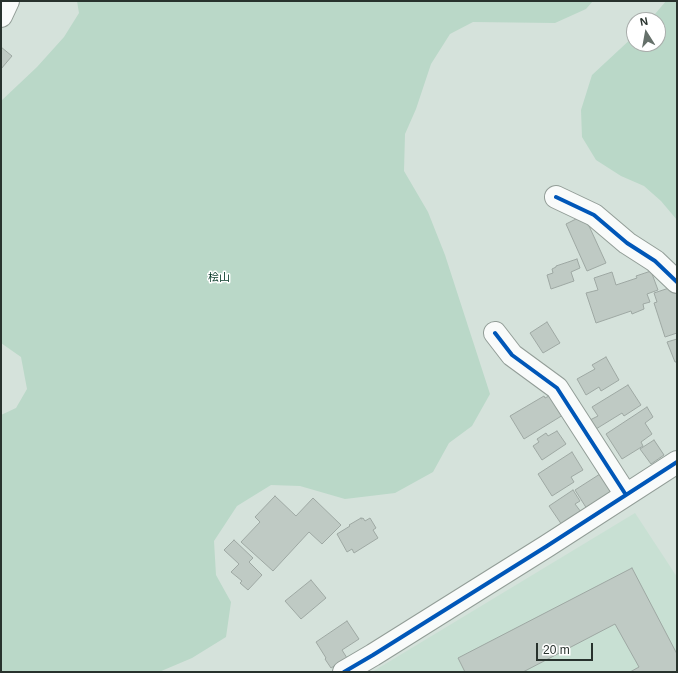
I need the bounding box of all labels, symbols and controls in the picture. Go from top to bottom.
north arrow [626,12,666,52]
text: N [639,15,649,28]
park label: 桧山 [208,271,230,285]
scale bar [538,635,595,661]
text: 20 m [543,643,570,657]

